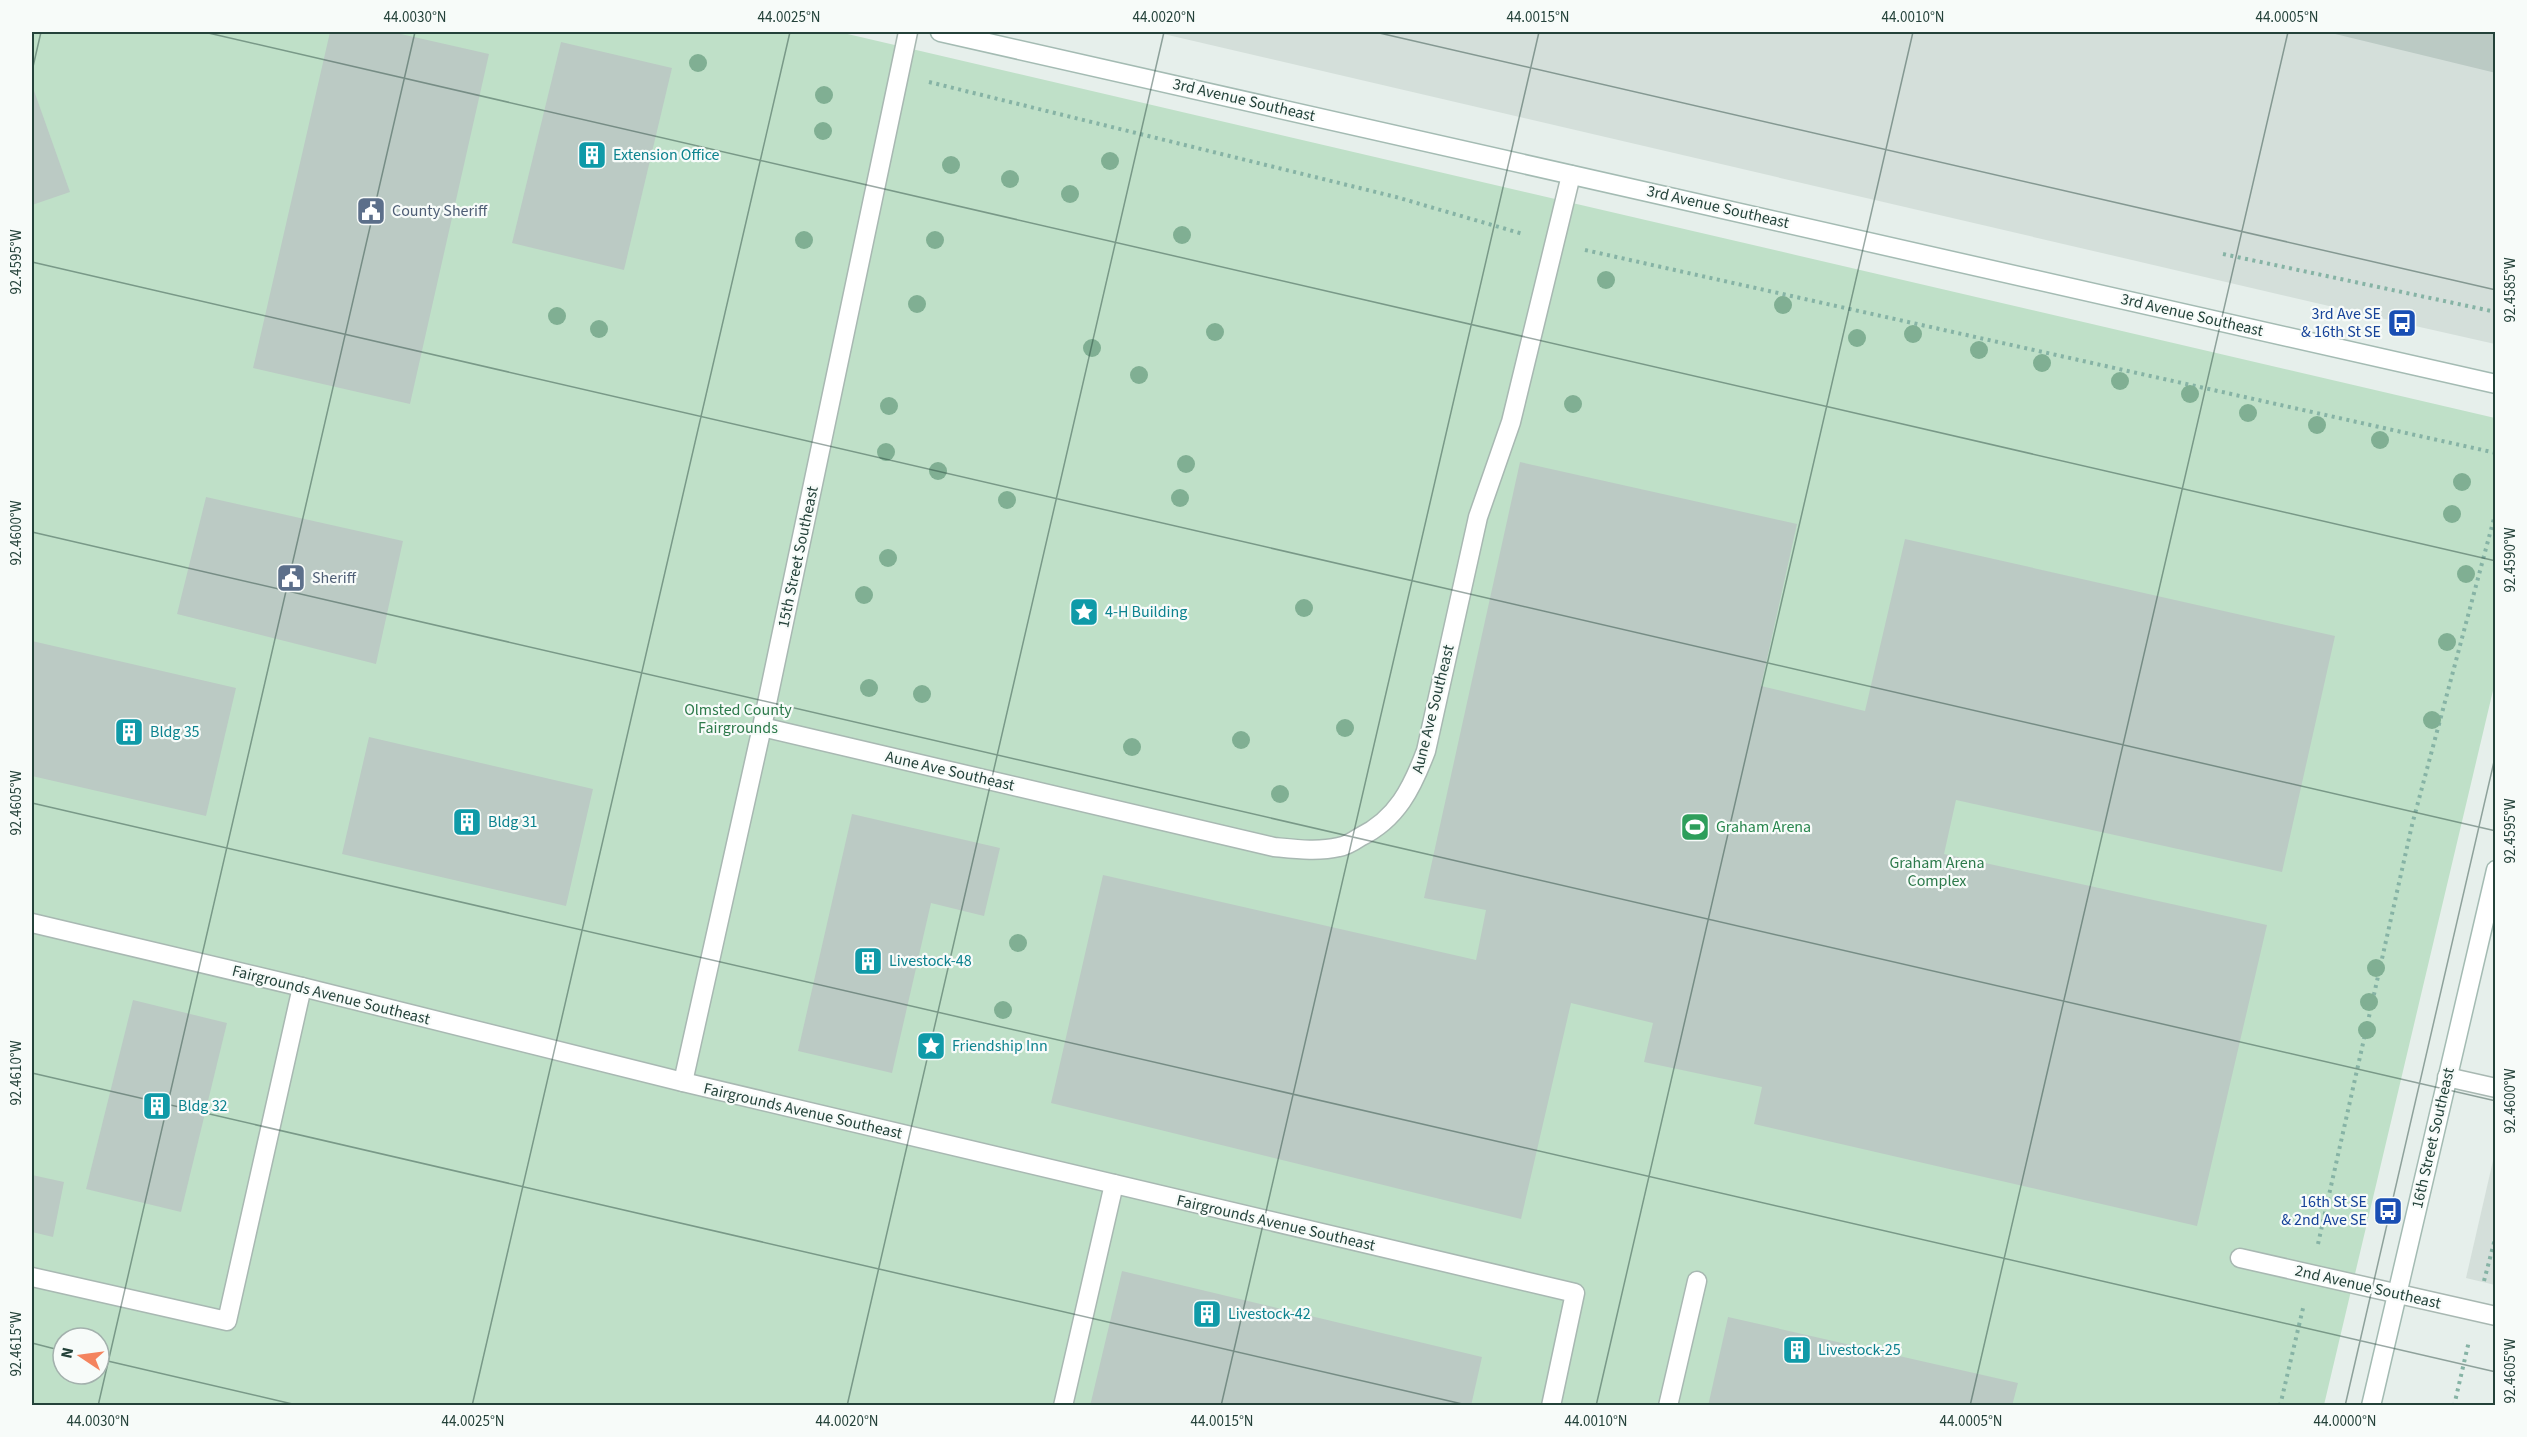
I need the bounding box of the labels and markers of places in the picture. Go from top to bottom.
building icon: Extension Office [576,139,608,171]
place label: Extension Office [613,144,720,166]
public building icon: County Sheriff [355,195,387,227]
place label: County Sheriff [392,200,488,222]
place label: 3rd Ave SE & 16th St SE [2301,303,2381,343]
bus stop icon: 3rd Ave SE & 16th St SE [2386,307,2418,339]
public building icon: Sheriff [275,562,307,594]
place label: Sheriff [312,567,357,589]
place icon: 4-H Building [1068,596,1100,628]
place label: 4-H Building [1105,601,1187,623]
building icon: Bldg 35 [113,716,145,748]
place label: Bldg 35 [150,721,200,743]
building icon: Bldg 31 [451,806,483,838]
place label: Bldg 31 [488,811,538,833]
sports icon: Graham Arena [1679,811,1711,843]
place label: Graham Arena [1716,816,1811,838]
building icon: Livestock-48 [852,945,884,977]
place label: Livestock-48 [889,950,972,972]
place icon: Friendship Inn [915,1030,947,1062]
place label: Friendship Inn [952,1035,1048,1057]
building icon: Bldg 32 [141,1090,173,1122]
place label: Bldg 32 [178,1095,228,1117]
place label: 16th St SE & 2nd Ave SE [2281,1191,2367,1231]
bus stop icon: 16th St SE & 2nd Ave SE [2372,1195,2404,1227]
building icon: Livestock-42 [1191,1298,1223,1330]
place label: Livestock-42 [1228,1303,1311,1325]
building icon: Livestock-25 [1781,1334,1813,1366]
place label: Livestock-25 [1818,1339,1901,1361]

